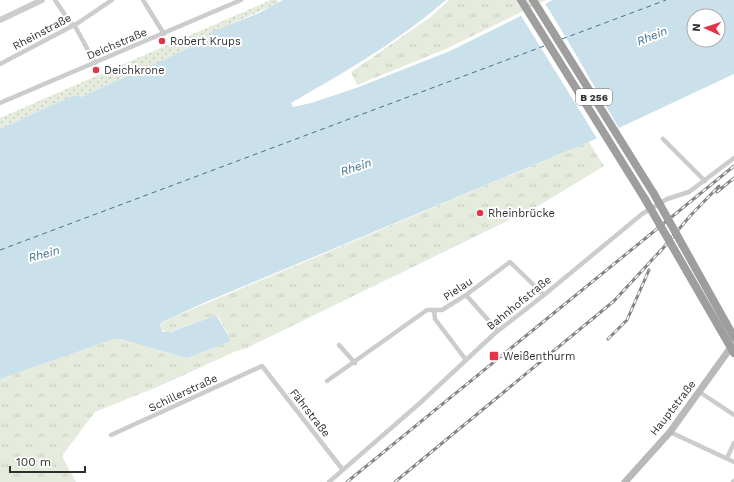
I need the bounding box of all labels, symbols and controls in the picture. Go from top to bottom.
north arrow [686,8,726,48]
street label: Rheinstraße [11,11,73,53]
text: N [690,23,703,32]
water label: Rhein [635,24,669,48]
street label: Deichstraße [85,25,149,63]
place label: Robert Krups [170,35,241,48]
marker: Robert Krups [157,36,167,46]
place label: Deichkrone [104,64,164,77]
marker: Deichkrone [91,65,101,75]
road number: B 256 [576,89,612,105]
water label: Rhein [339,155,373,179]
place label: Rheinbrücke [488,207,555,220]
marker: Rheinbrücke [475,208,485,218]
water label: Rhein [27,243,61,265]
street label: Bahnhofstraße [484,273,554,333]
street label: Pielau [441,275,475,303]
marker: Weißenthurm [488,350,500,362]
place label: Weißenthurm [503,350,576,363]
street label: Schillerstraße [147,371,219,415]
street label: Hauptstraße [647,378,699,438]
street label: Fährstraße [287,386,333,440]
scale bar [10,448,85,474]
text: 100 m [16,455,51,469]

